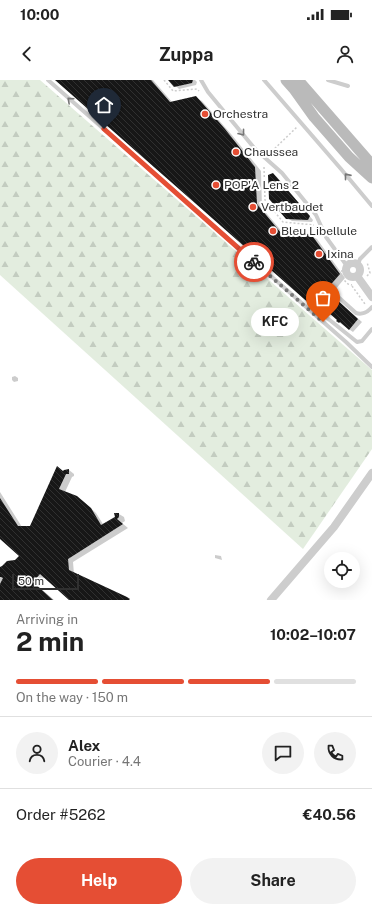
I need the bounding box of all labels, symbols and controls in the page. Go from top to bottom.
text: 10:00 [20,6,59,23]
icon: back [16,43,38,65]
icon: person [334,43,356,65]
text: Zuppa [159,44,213,65]
pin [87,88,121,129]
icon: home [93,94,115,116]
one-way arrow [68,97,75,104]
place label: Orchestra [213,107,268,121]
marker: Orchestra [200,109,210,119]
one-way arrow [238,128,245,135]
place label: Chaussea [244,145,298,159]
marker: Chaussea [231,147,241,157]
one-way arrow [345,174,352,181]
place label: POP'A Lens 2 [224,178,299,192]
marker: POP'A Lens 2 [211,180,221,190]
place label: Vertbaudet [261,200,324,214]
marker: Vertbaudet [248,202,258,212]
place label: Bleu Libellule [281,224,357,238]
marker: Bleu Libellule [268,226,278,236]
courier [234,242,274,282]
place label: Ixina [327,247,354,261]
marker: Ixina [314,249,324,259]
icon: bike [243,251,265,273]
pin [306,281,340,322]
icon: bag [312,287,334,309]
callout: KFC [251,308,299,336]
text: KFC [262,314,288,329]
map controls [324,552,360,588]
button: locate [324,552,360,588]
scale bar [12,572,79,591]
text: 50 m [18,575,44,587]
text: Arriving in [16,612,78,627]
text: 2 min [16,626,84,657]
text: 10:02–10:07 [270,626,356,643]
text: On the way · 150 m [16,690,128,705]
button: person [16,732,58,774]
button: chat [262,732,304,774]
button: phone [314,732,356,774]
text: Alex [68,737,100,754]
text: Courier · 4.4 [68,754,141,769]
text: Order #5262 [16,806,105,823]
text: €40.56 [303,806,356,823]
button: Help [16,858,182,904]
button: Share [190,858,356,904]

